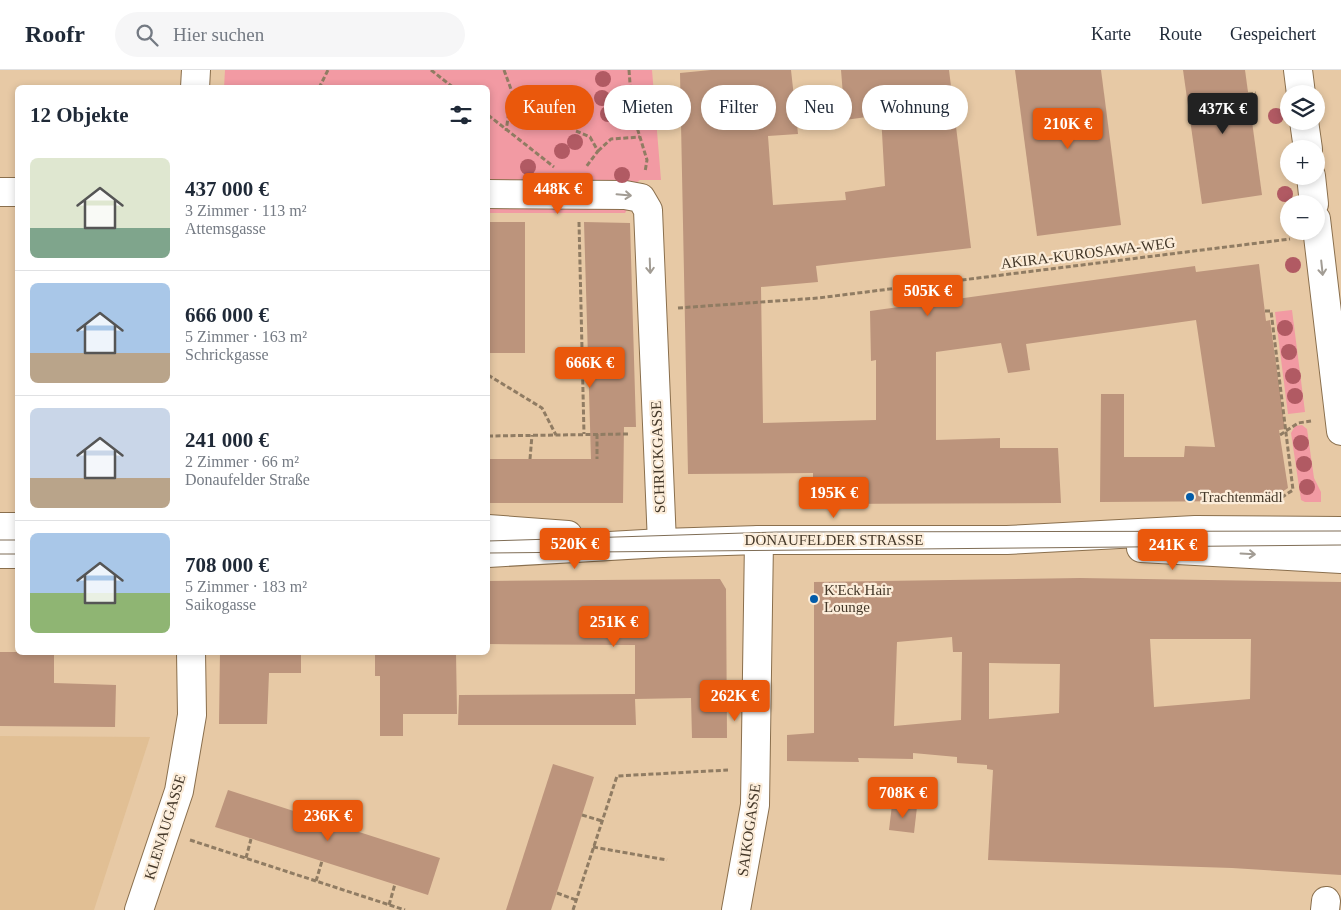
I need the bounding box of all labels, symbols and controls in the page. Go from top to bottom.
search box [115,12,465,57]
text: Roofr [25,21,85,47]
icon: search [133,21,161,49]
text: Hier suchen [173,24,264,45]
text: Karte [1091,24,1131,44]
text: Route [1159,24,1202,44]
text: Gespeichert [1230,24,1316,44]
chip: Kaufen [505,85,594,130]
chip: Mieten [604,85,691,130]
chip: Filter [701,85,776,130]
chip: Neu [786,85,852,130]
chip: Wohnung [862,85,968,130]
map controls [1280,85,1325,240]
button: layers [1280,85,1325,130]
pin: 437K € [1182,92,1264,135]
text: 437K € [1199,100,1247,117]
icon: filters [447,101,475,129]
text: 12 Objekte [30,103,129,127]
pin: 210K € [1027,108,1109,150]
text: 210K € [1044,115,1092,132]
button: + [1280,140,1325,185]
pin: 448K € [517,172,599,215]
text: 437 000 € [185,177,269,201]
icon: home [70,178,130,238]
text: 448K € [534,180,582,197]
one-way arrow [615,190,631,200]
button: − [1280,195,1325,240]
text: 3 Zimmer · 113 m² [185,202,307,219]
text: Attemsgasse [185,220,266,237]
street label: AKIRA-KUROSAWA-WEG [1000,234,1176,272]
one-way arrow [646,258,655,274]
one-way arrow [1317,260,1327,276]
pin: 505K € [887,274,969,317]
text: 505K € [904,282,952,299]
icon: home [70,303,130,363]
text: 666 000 € [185,303,269,327]
text: 5 Zimmer · 163 m² [185,328,307,345]
text: Schrickgasse [185,346,269,363]
pin: 666K € [549,346,631,389]
text: 666K € [566,354,614,371]
street label: SCHRICKGASSE [648,400,668,514]
icon: home [70,428,130,488]
text: 241 000 € [185,428,269,452]
text: 2 Zimmer · 66 m² [185,453,299,470]
text: Donaufelder Straße [185,471,310,488]
pin: 195K € [793,476,875,519]
text: 195K € [810,484,858,501]
place label: Trachtenmädl [1200,489,1283,505]
marker: Trachtenmädl [1184,491,1196,503]
pin: 520K € [534,528,616,570]
pin: 241K € [1132,528,1214,571]
street label: DONAUFELDER STRASSE [745,532,923,548]
text: 520K € [551,535,599,552]
text: 241K € [1149,536,1197,553]
one-way arrow [1240,549,1256,558]
icon: home [70,553,130,613]
text: 708 000 € [185,553,269,577]
text: 5 Zimmer · 183 m² [185,578,307,595]
place label: K'Eck Hair Lounge [824,582,891,615]
marker: K'Eck Hair Lounge [808,593,820,605]
text: Saikogasse [185,596,256,613]
pin: 251K € [573,606,655,648]
text: 251K € [590,613,638,630]
pin: 262K € [694,680,776,722]
text: 262K € [711,687,759,704]
street label: KLENAUGASSE [141,772,189,882]
pin: 708K € [862,776,944,819]
street label: SAIKOGASSE [735,783,763,877]
text: 708K € [879,784,927,801]
pin: 236K € [287,800,369,842]
text: 236K € [304,807,352,824]

